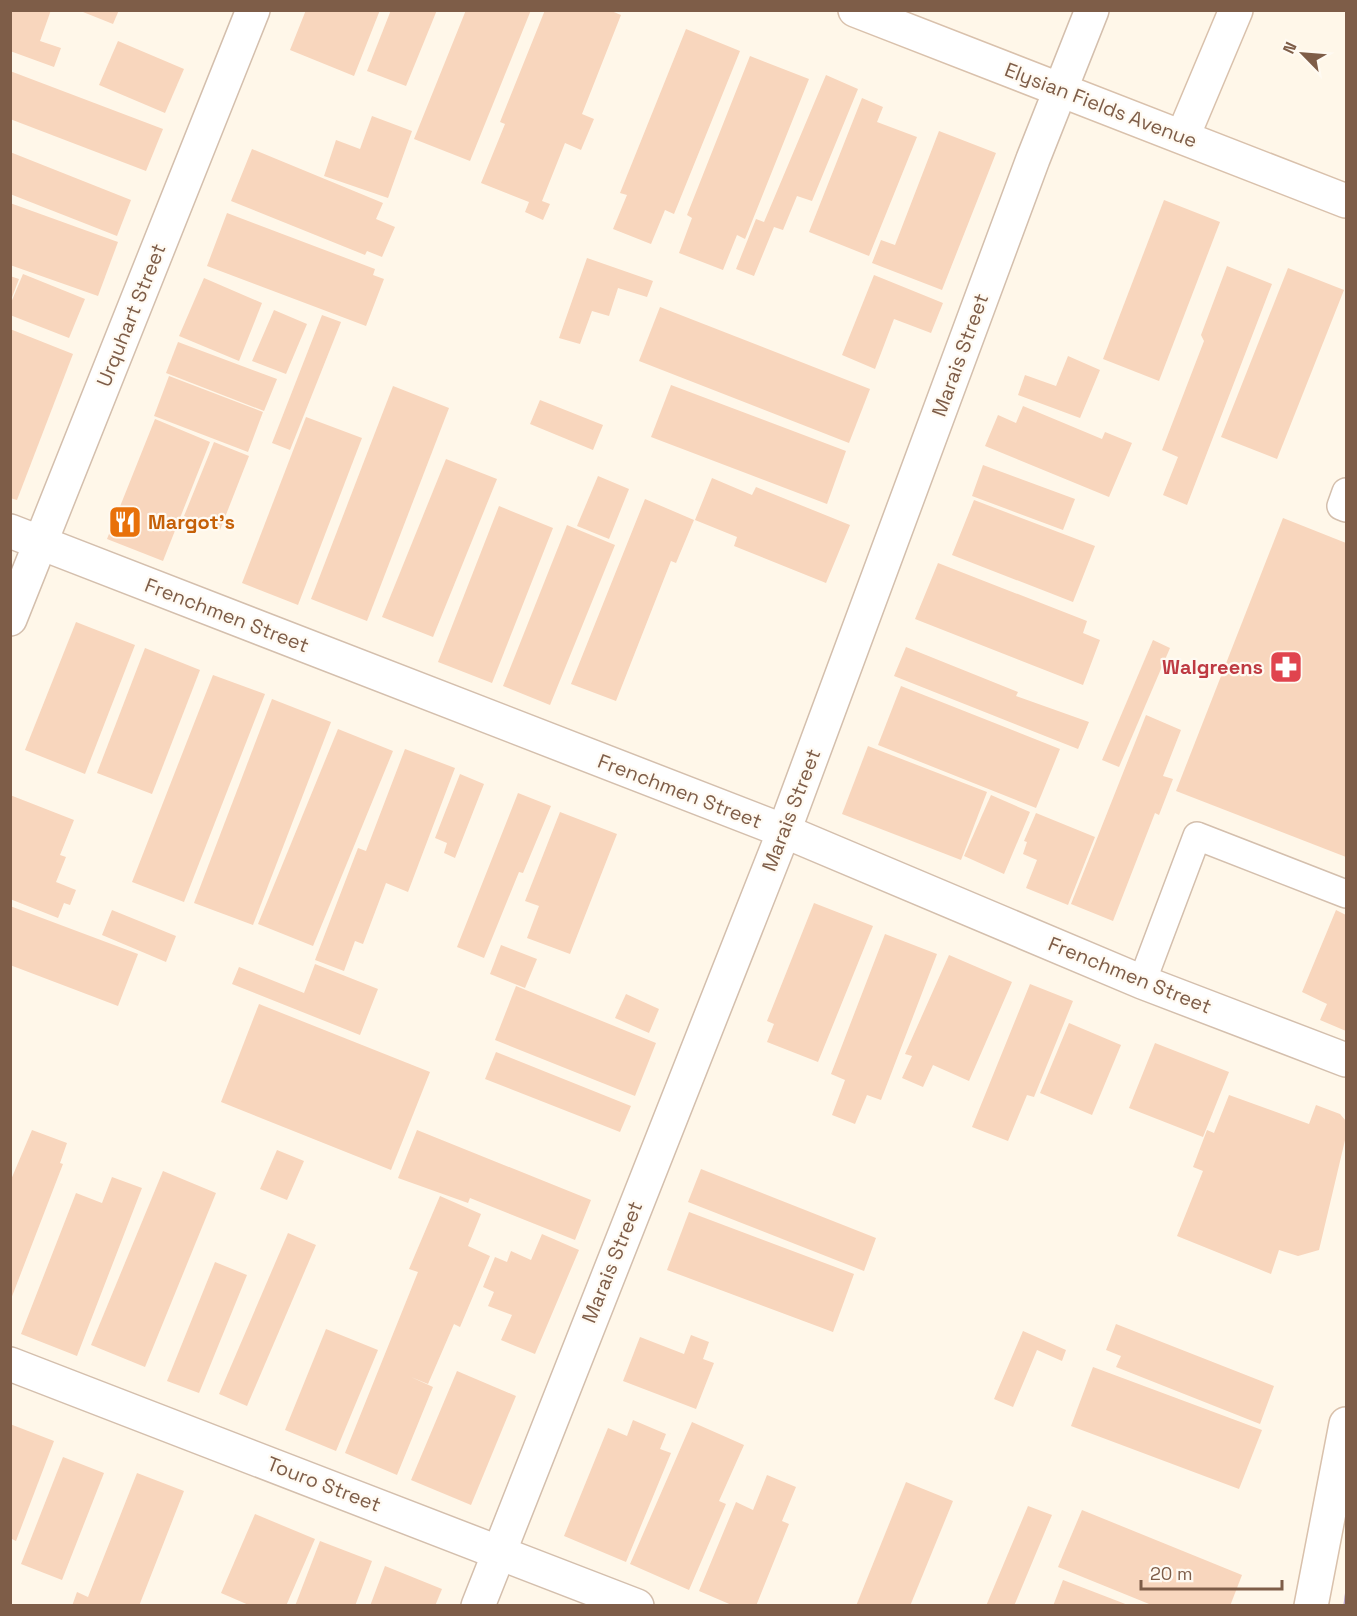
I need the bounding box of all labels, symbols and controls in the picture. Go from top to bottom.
north arrow [1273,24,1333,84]
text: N [1278,39,1302,57]
street label: Elysian Fields Avenue [1001,56,1201,154]
street label: Urquhart Street [90,239,172,391]
street label: Marais Street [926,290,994,420]
restaurant icon: Margot's [107,504,143,540]
place label: Margot's [148,509,235,535]
street label: Frenchmen Street [141,572,313,658]
pharmacy icon: Walgreens [1268,649,1304,685]
place label: Walgreens [1162,654,1263,680]
street label: Marais Street [756,745,826,875]
street label: Frenchmen Street [594,748,766,834]
street label: Frenchmen Street [1045,930,1215,1020]
street label: Marais Street [576,1197,648,1327]
street label: Touro Street [263,1450,385,1518]
scale bar [1141,1553,1282,1591]
text: 20 m [1150,1562,1193,1585]

